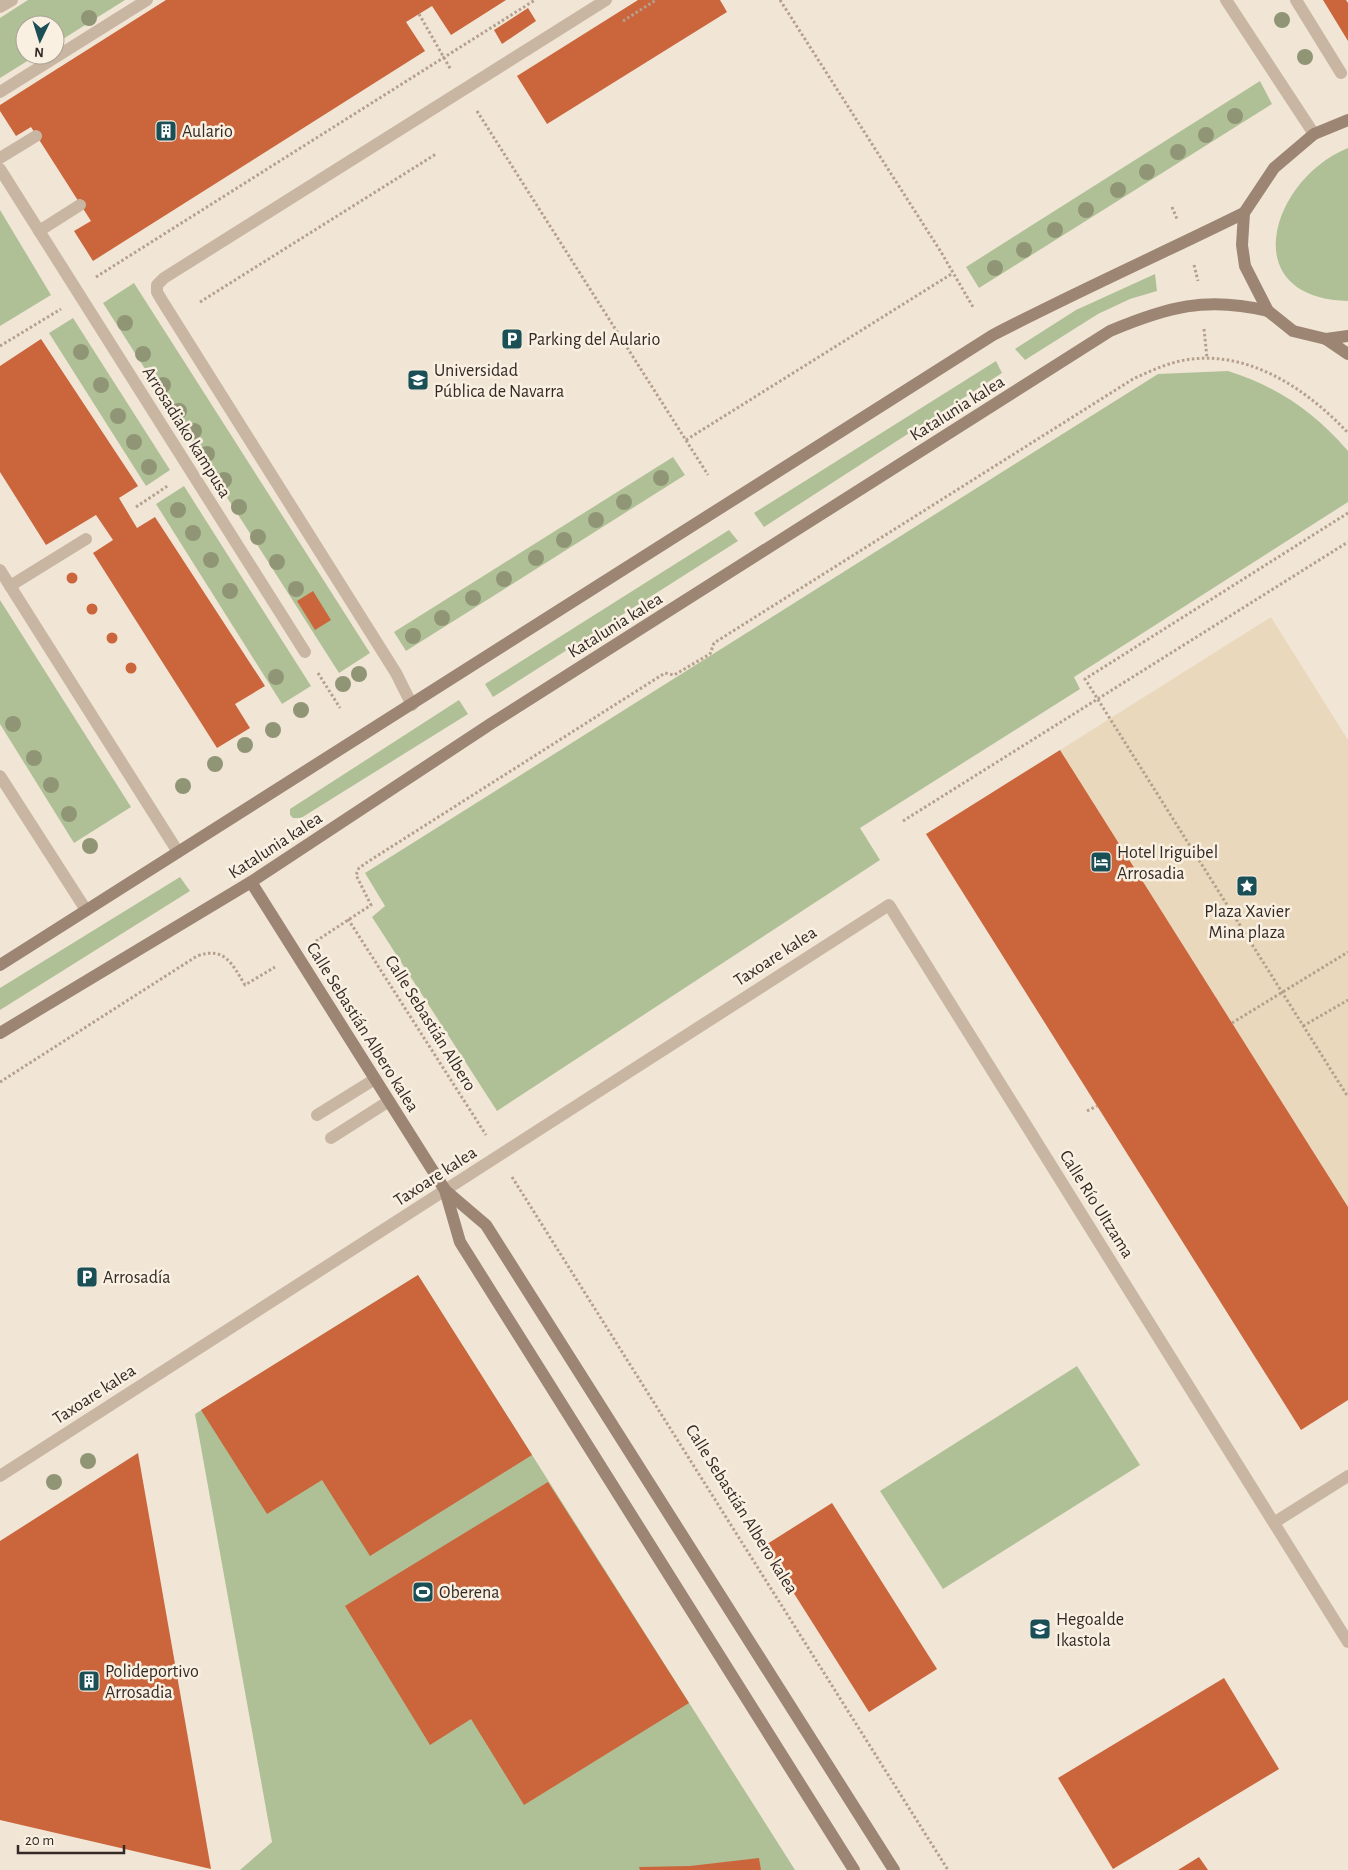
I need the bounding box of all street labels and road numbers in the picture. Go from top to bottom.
street label: Arrosadiako kampusa [138,364,234,501]
street label: Katalunia kalea [907,373,1008,445]
street label: Katalunia kalea [565,590,666,662]
street label: Katalunia kalea [226,809,326,883]
street label: Taxoare kalea [731,923,820,990]
street label: Calle Sebastián Albero kalea [303,940,422,1116]
street label: Calle Sebastián Albero [381,953,479,1095]
street label: Taxoare kalea [391,1143,480,1210]
street label: Calle Río Ultzama [1056,1147,1137,1262]
street label: Taxoare kalea [50,1361,139,1428]
street label: Calle Sebastián Albero kalea [682,1422,801,1598]

